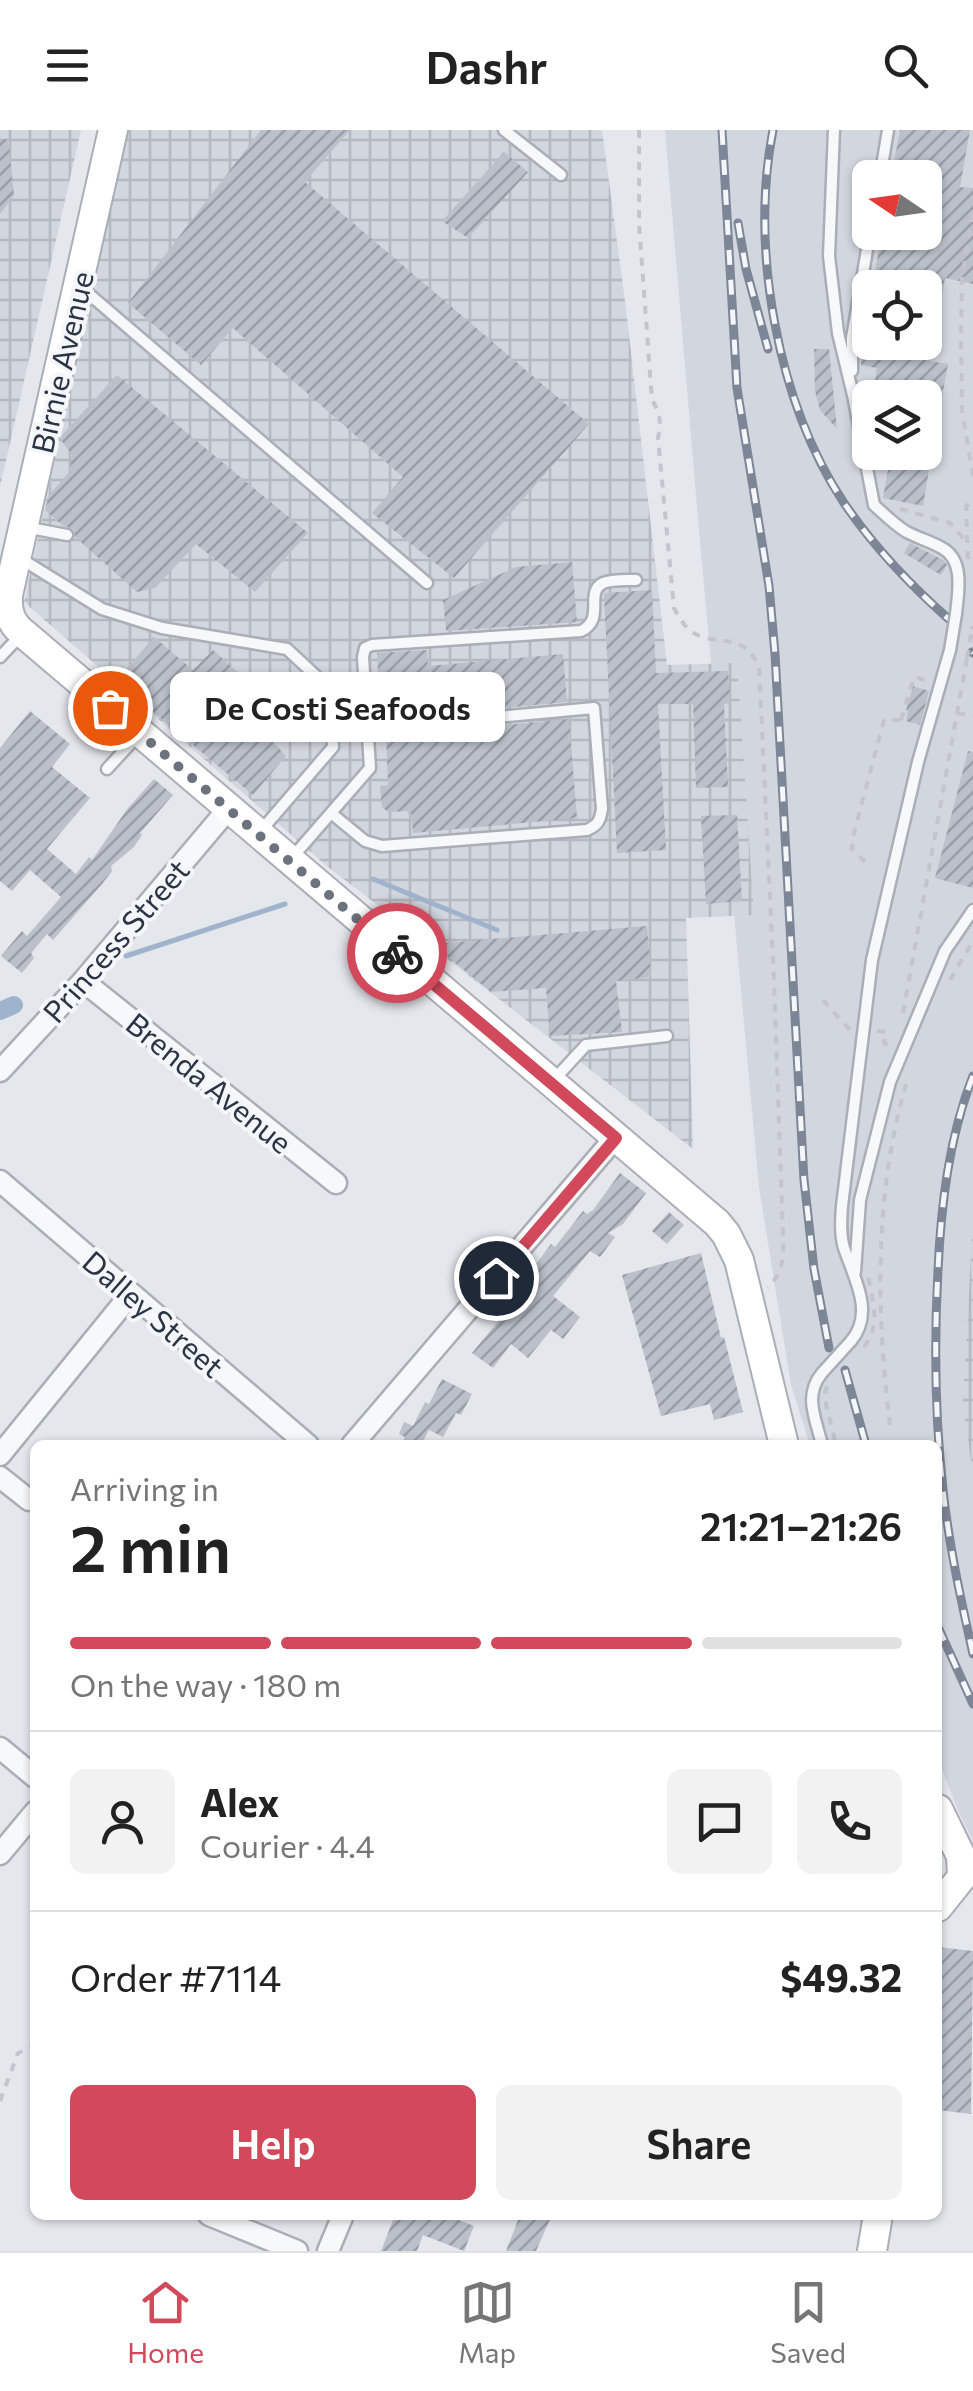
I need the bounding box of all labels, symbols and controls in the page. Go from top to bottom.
icon: menu [40,38,95,93]
text: Dashr [426,38,547,93]
icon: search [878,38,933,93]
north arrow [852,160,942,250]
map controls [852,160,942,470]
street label: Birnie Avenue [22,267,100,457]
button: locate [852,270,942,360]
button: layers [852,380,942,470]
pin [68,666,153,751]
callout: De Costi Seafoods [170,673,505,743]
icon: bag [83,681,138,736]
text: De Costi Seafoods [204,687,471,727]
street label: Princess Street [34,851,196,1029]
courier [347,903,447,1003]
icon: bike [370,926,425,981]
street label: Brenda Avenue [120,1004,300,1160]
pin [454,1236,539,1321]
street label: Dalley Street [76,1242,232,1384]
icon: home [469,1251,524,1306]
text: Arriving in [70,1468,219,1508]
text: 21:21–21:26 [700,1502,902,1549]
text: 2 min [70,1506,231,1585]
text: On the way · 180 m [70,1664,341,1704]
button: person [70,1769,175,1874]
button: chat [667,1769,772,1874]
button: phone [797,1769,902,1874]
text: Alex [200,1778,279,1825]
text: Courier · 4.4 [200,1825,375,1865]
text: Order #7114 [70,1953,281,2000]
text: $49.32 [780,1953,902,2000]
button: Help [70,2085,476,2200]
button: Share [496,2085,902,2200]
tab: Home [127,2275,204,2369]
tab: Map [458,2275,516,2369]
tab: Saved [770,2275,846,2369]

